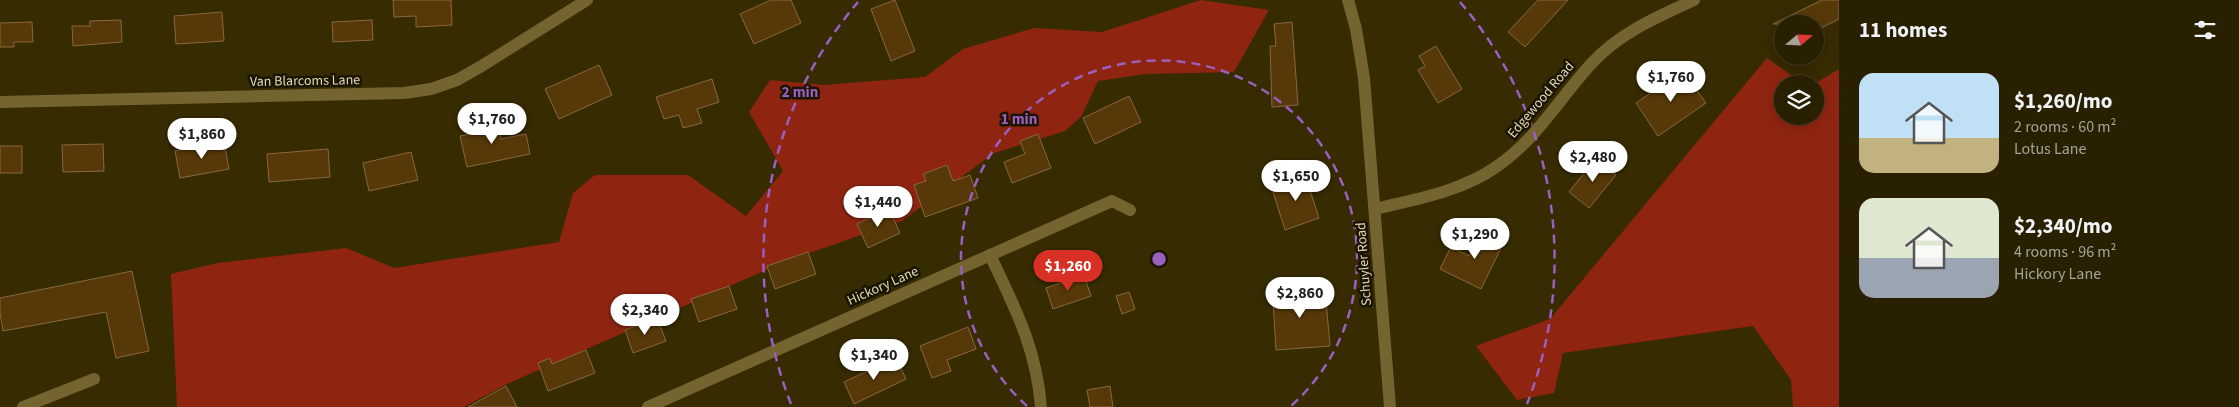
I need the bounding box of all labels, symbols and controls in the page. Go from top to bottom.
north arrow [1774,15,1824,65]
map controls [1774,15,1824,125]
text: 11 homes [1859,15,1947,45]
icon: filters [2191,16,2219,44]
street label: Edgewood Road [1503,57,1579,143]
pin: $1,760 [1630,61,1712,103]
text: $1,760 [1647,66,1695,88]
street label: Van Blarcoms Lane [250,70,360,92]
button: layers [1774,75,1824,125]
text: 2 min [782,82,818,103]
text: $1,260/mo [2014,86,2113,116]
icon: home [1899,93,1959,153]
pin: $1,760 [451,102,533,145]
text: $1,760 [468,108,516,130]
text: 1 min [1001,109,1037,130]
text: 2 rooms · 60 m² [2014,116,2116,138]
pin: $1,860 [161,118,243,160]
text: $1,860 [178,123,226,145]
text: Lotus Lane [2014,138,2087,160]
pin: $2,480 [1552,140,1634,183]
text: $2,480 [1569,146,1617,168]
pin: $1,650 [1255,160,1337,202]
text: $1,650 [1272,165,1320,187]
pin: $1,440 [837,186,919,228]
text: $1,440 [854,191,902,213]
text: $2,340/mo [2014,211,2113,241]
pin: $1,290 [1434,218,1516,260]
icon: home [1899,218,1959,278]
street label: Schuyler Road [1351,221,1377,307]
text: $1,290 [1451,223,1499,245]
text: 4 rooms · 96 m² [2014,241,2116,263]
pin: $1,260 [1027,250,1109,292]
centre of rings [1150,250,1168,268]
text: $1,260 [1044,255,1092,277]
street label: Hickory Lane [844,261,922,311]
text: Hickory Lane [2014,263,2101,285]
pin: $2,860 [1259,276,1341,319]
text: $2,860 [1276,282,1324,304]
pin: $2,340 [604,294,686,336]
text: $2,340 [621,299,669,321]
pin: $1,340 [833,338,915,381]
text: $1,340 [850,344,898,366]

